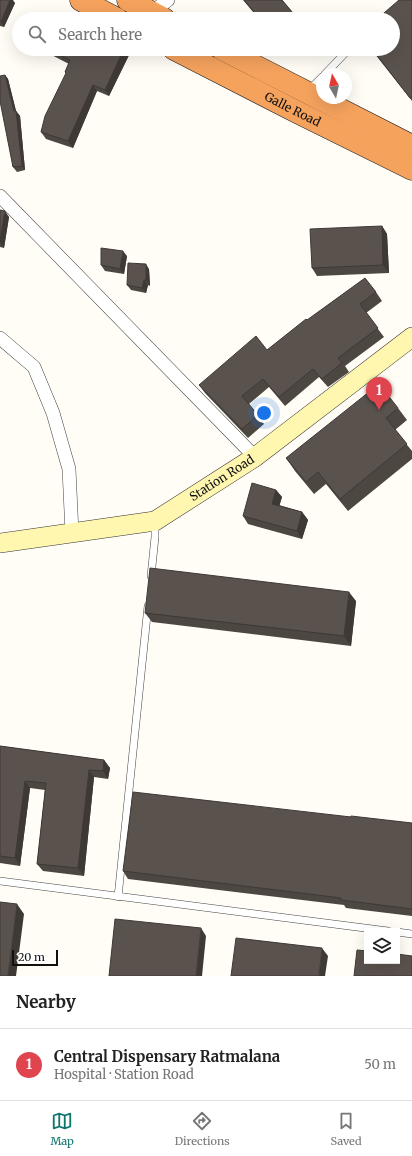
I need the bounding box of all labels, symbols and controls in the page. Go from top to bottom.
search box [12,12,400,56]
icon: search [26,23,48,45]
text: Search here [58,25,142,44]
north arrow [316,68,352,104]
street label: Galle Road [262,89,323,129]
pin: 1 [366,377,392,410]
your location [254,403,274,423]
street label: Station Road [187,452,257,504]
map controls [364,928,400,964]
button: layers [364,928,400,964]
scale bar [12,948,58,967]
text: 20 m [18,950,45,964]
text: Nearby [16,991,76,1013]
text: Central Dispensary Ratmalana [54,1047,280,1066]
text: 1 [26,1056,32,1073]
text: 50 m [364,1056,396,1073]
text: Hospital · Station Road [54,1066,194,1083]
tab: Map [50,1110,74,1148]
tab: Directions [175,1110,230,1148]
tab: Saved [330,1110,362,1148]

